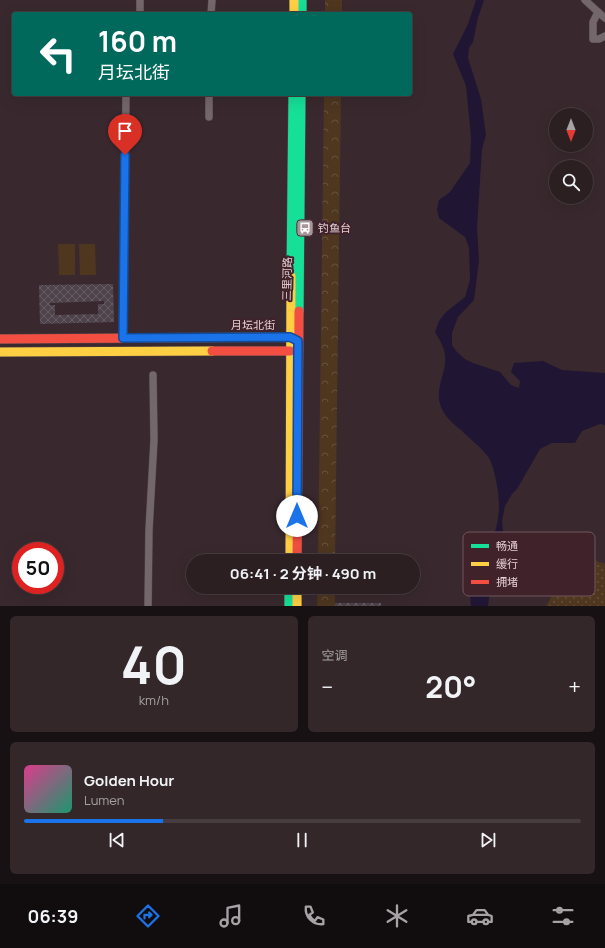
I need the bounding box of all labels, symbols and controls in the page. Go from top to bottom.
text: 160 m [98,22,177,60]
icon: left [32,28,84,80]
text: 月坛北街 [98,60,170,84]
north arrow [549,108,593,152]
map controls [549,108,593,204]
pin [108,114,142,155]
icon: arrive [114,120,136,142]
button: search [549,160,593,204]
bus stop icon: 钓鱼台 [295,218,315,238]
place label: 钓鱼台 [318,220,351,235]
street label: 三里河路 [279,257,294,301]
street label: 月坛北街 [231,317,275,332]
position arrow [276,495,318,537]
legend [463,532,595,596]
text: 畅通 [496,538,518,553]
speed limit sign: 50 [12,542,64,594]
text: 缓行 [496,556,518,571]
text: 06:41 · 2 分钟 · 490 m [230,563,376,584]
text: 拥堵 [496,574,518,589]
text: 40 [121,629,187,700]
text: 空调 [322,646,348,664]
text: 20° [425,666,476,707]
text: − [322,672,333,702]
text: + [568,672,581,702]
text: km/h [139,691,169,709]
text: Golden Hour [84,770,174,791]
text: Lumen [84,791,124,809]
icon: previous [106,829,128,851]
icon: pause [291,829,313,851]
icon: next [477,829,499,851]
icon: directions [134,902,162,930]
icon: music [217,902,245,930]
icon: phone [300,902,328,930]
icon: climate [383,902,411,930]
icon: car [466,902,494,930]
icon: filters [549,902,577,930]
text: 06:39 [28,904,78,928]

